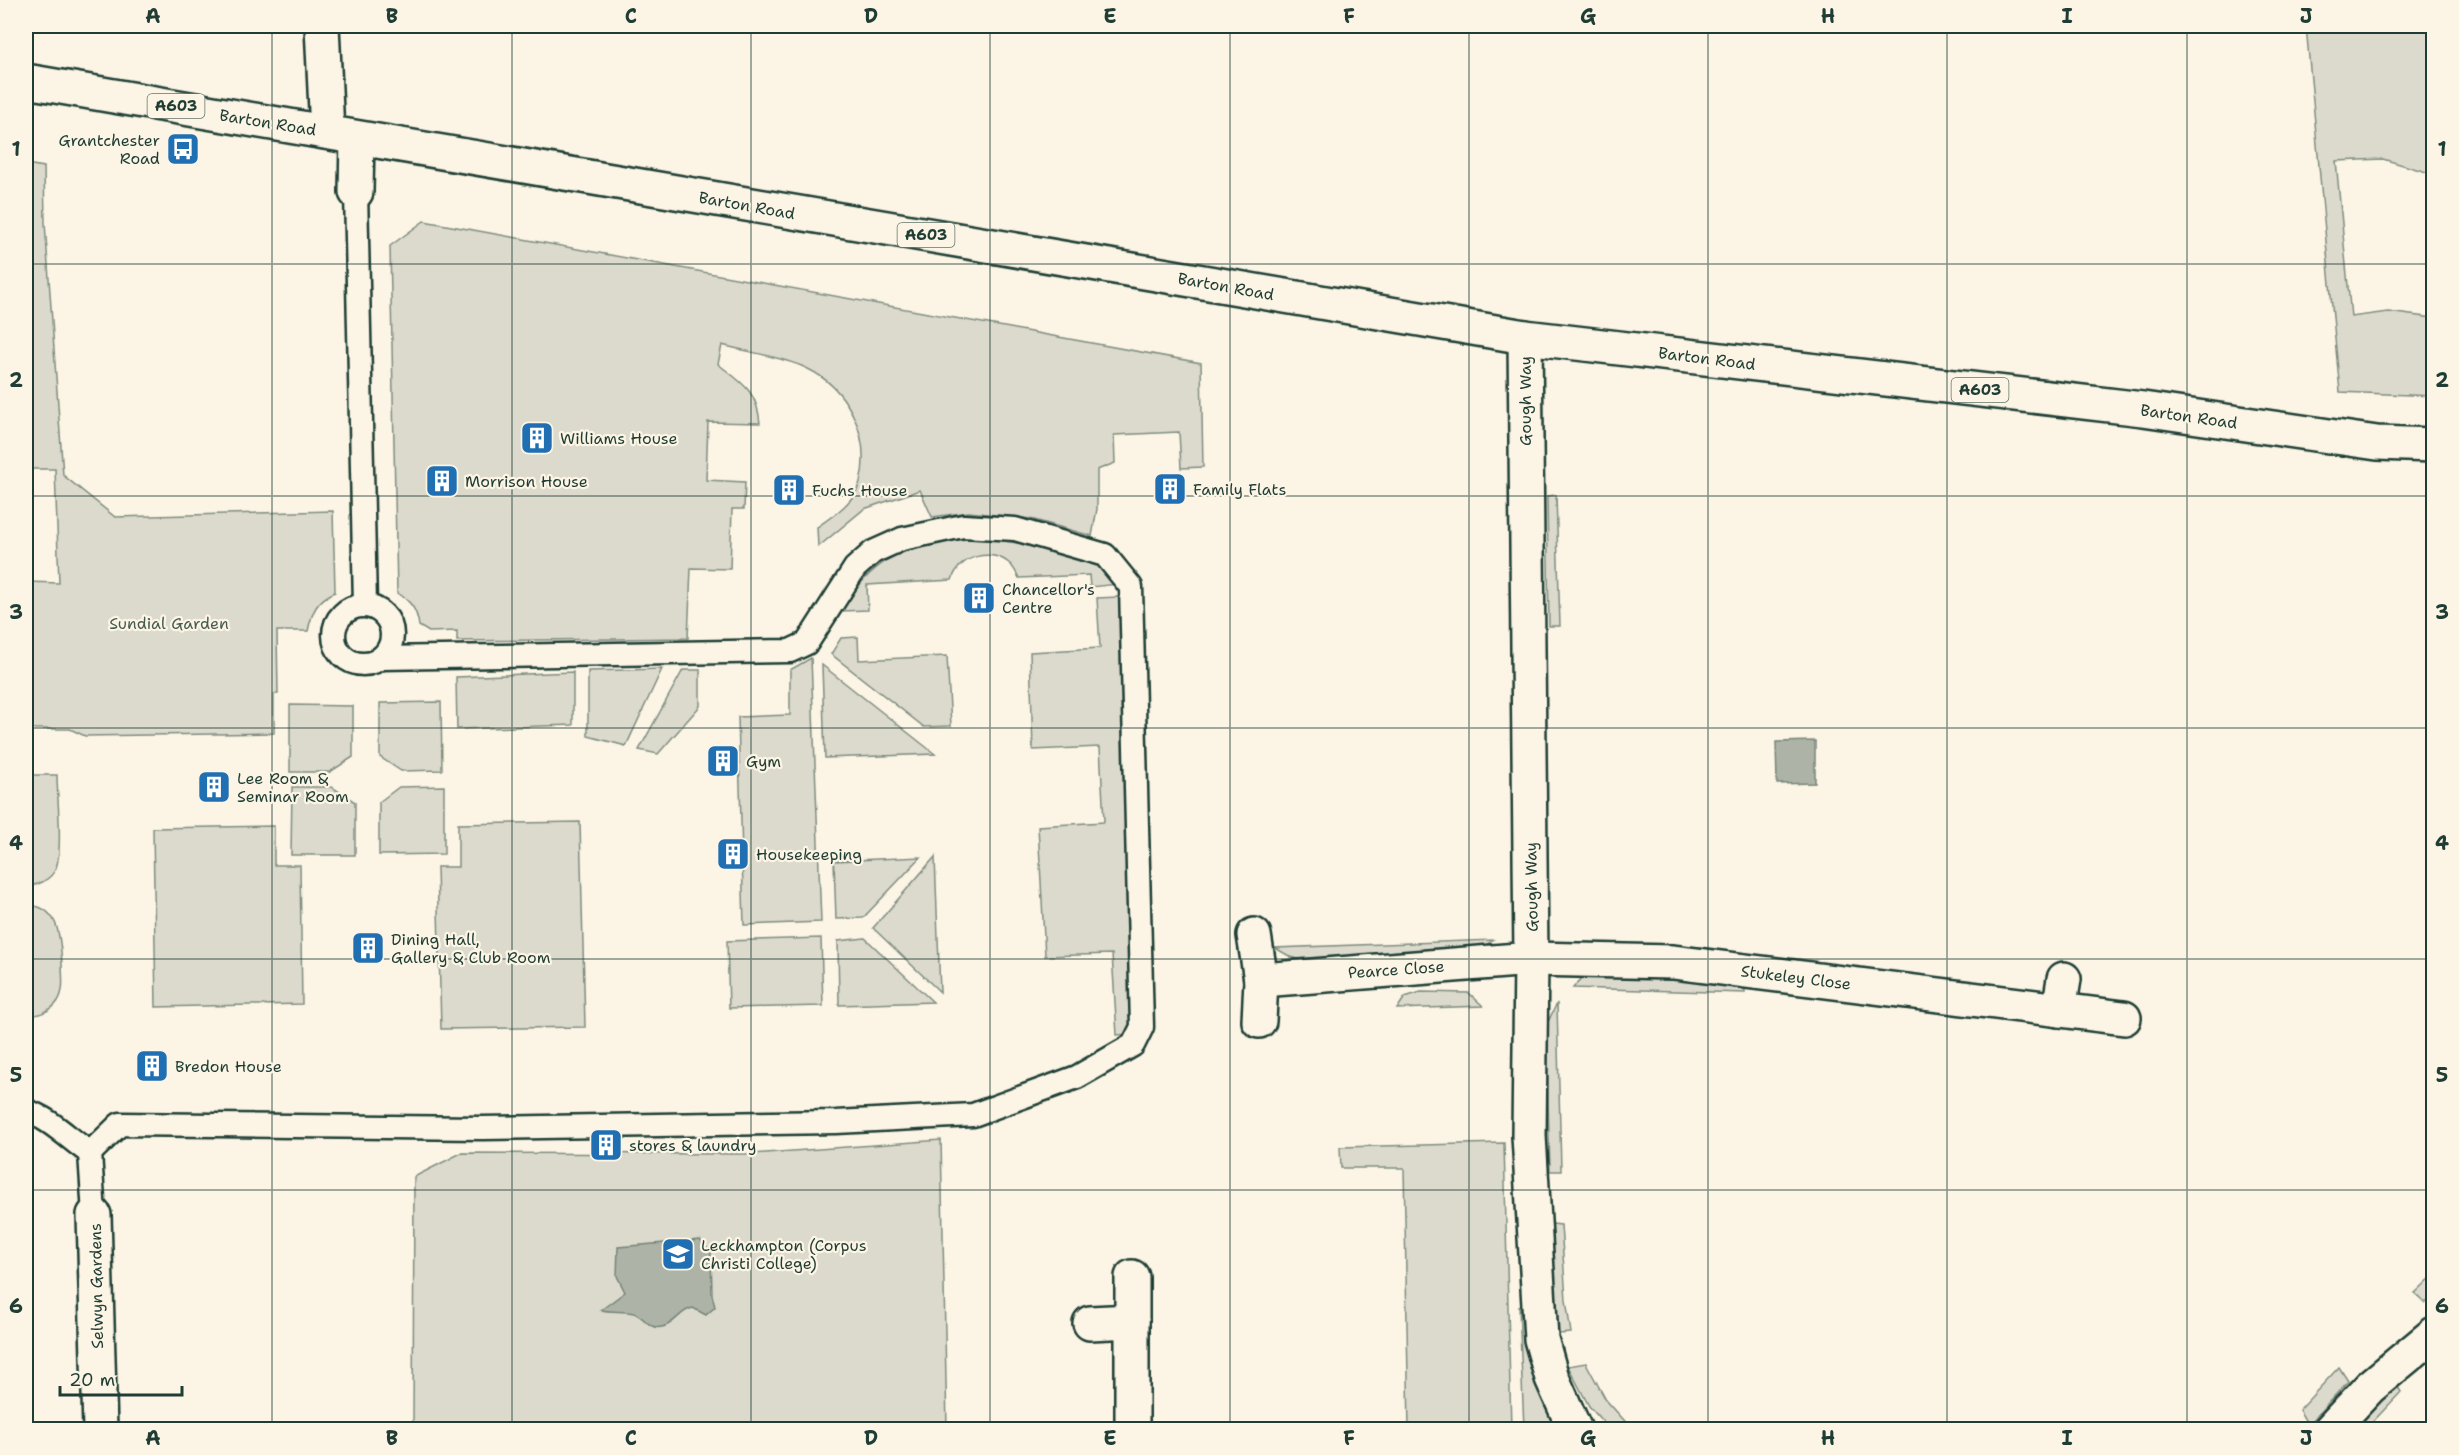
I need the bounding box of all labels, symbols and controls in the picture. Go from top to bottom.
text: A [145,3,161,29]
text: B [386,3,398,29]
text: C [625,3,637,29]
text: D [864,3,878,29]
text: E [1103,3,1117,29]
text: F [1343,3,1355,29]
text: G [1580,3,1596,29]
text: H [1821,3,1835,29]
text: I [2061,3,2073,29]
text: J [2300,3,2313,29]
road number: A603 [148,94,204,118]
street label: Barton Road [218,104,318,140]
place label: Grantchester Road [58,130,160,169]
bus stop icon: Grantchester Road [165,131,201,167]
text: 1 [11,136,21,162]
text: 1 [2437,136,2447,162]
street label: Barton Road [697,187,797,224]
road number: A603 [898,223,954,247]
street label: Barton Road [1176,268,1276,305]
street label: Barton Road [1657,342,1757,375]
street label: Gough Way [1515,356,1536,446]
text: 2 [9,367,23,393]
text: 2 [2435,367,2449,393]
road number: A603 [1952,378,2008,402]
street label: Barton Road [2139,399,2239,434]
building icon: Williams House [519,420,555,456]
place label: Williams House [560,428,678,449]
building icon: Morrison House [424,463,460,499]
place label: Morrison House [465,471,588,492]
building icon: Family Flats [1152,471,1188,507]
building icon: Fuchs House [771,472,807,508]
place label: Family Flats [1193,479,1286,500]
place label: Fuchs House [812,480,908,501]
place label: Chancellor's Centre [1002,579,1095,618]
building icon: Chancellor's Centre [961,580,997,616]
text: 3 [9,599,23,625]
text: 3 [2435,599,2449,625]
park label: Sundial Garden [109,613,229,634]
building icon: Gym [705,743,741,779]
place label: Gym [746,751,781,772]
place label: Lee Room & Seminar Room [237,768,349,807]
building icon: Lee Room & Seminar Room [196,769,232,805]
text: 4 [9,830,23,856]
text: 4 [2435,830,2449,856]
building icon: Housekeeping [715,836,751,872]
street label: Gough Way [1520,842,1543,932]
place label: Housekeeping [756,844,862,865]
place label: Dining Hall, Gallery & Club Room [391,929,551,968]
building icon: Dining Hall, Gallery & Club Room [350,930,386,966]
street label: Pearce Close [1347,956,1445,983]
street label: Stukeley Close [1740,960,1852,995]
building icon: Bredon House [134,1048,170,1084]
place label: Bredon House [175,1056,282,1077]
text: 5 [10,1062,22,1088]
text: 5 [2436,1062,2448,1088]
building icon: stores & laundry [588,1127,624,1163]
place label: stores & laundry [629,1135,757,1156]
street label: Selwyn Gardens [85,1223,108,1349]
place label: Leckhampton (Corpus Christi College) [701,1235,867,1274]
school or university icon: Leckhampton (Corpus Christi College) [660,1236,696,1272]
text: 6 [9,1293,23,1319]
text: 6 [2435,1293,2449,1319]
scale bar [60,1359,182,1397]
text: 20 m [69,1368,115,1392]
text: A [145,1425,161,1451]
text: B [386,1425,398,1451]
text: C [625,1425,637,1451]
text: D [864,1425,878,1451]
text: E [1103,1425,1117,1451]
text: F [1343,1425,1355,1451]
text: G [1580,1425,1596,1451]
text: H [1821,1425,1835,1451]
text: I [2061,1425,2073,1451]
text: J [2300,1425,2313,1451]

